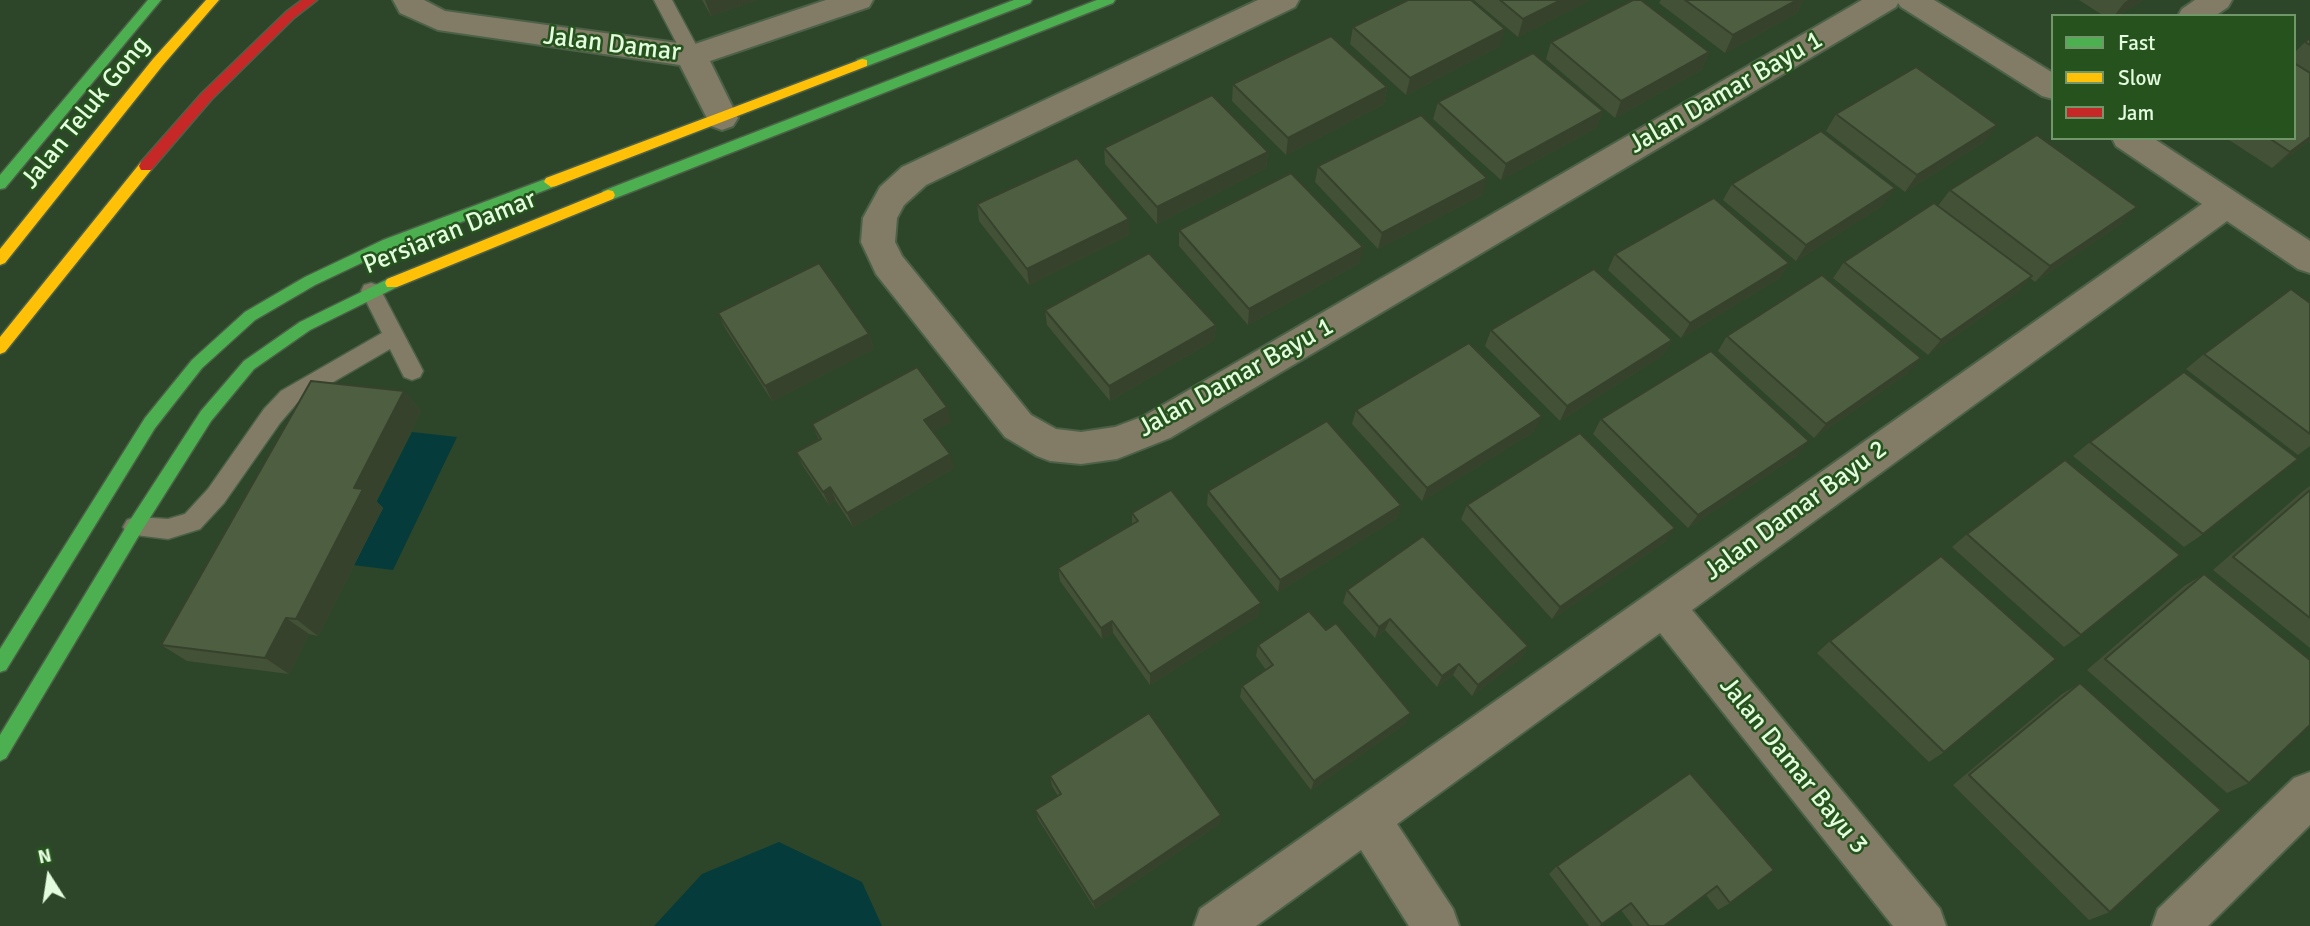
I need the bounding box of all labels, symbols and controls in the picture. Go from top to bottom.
legend [2051,14,2296,140]
street label: Jalan Damar [542,21,682,69]
street label: Jalan Damar Bayu 1 [1624,25,1828,161]
text: Fast [2118,30,2155,56]
street label: Jalan Teluk Gong [15,31,157,195]
text: Slow [2118,65,2162,91]
text: Jam [2118,100,2154,126]
street label: Persiaran Damar [359,184,541,282]
street label: Jalan Damar Bayu 1 [1133,311,1339,445]
street label: Jalan Damar Bayu 2 [1698,434,1894,588]
street label: Jalan Damar Bayu 3 [1712,671,1874,861]
north arrow [14,842,84,912]
text: N [36,843,54,870]

